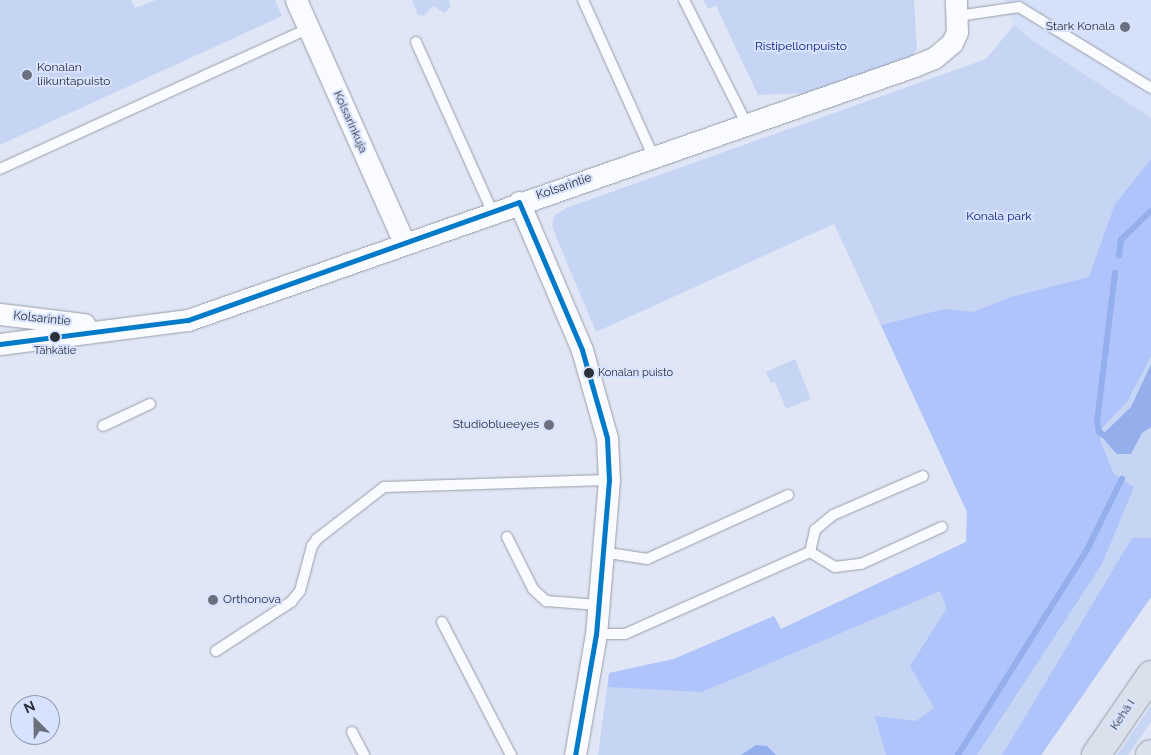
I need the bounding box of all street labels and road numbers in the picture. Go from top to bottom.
street label: Kolsarinkuja [330,89,370,155]
street label: Kolsarintie [534,171,594,203]
street label: Kolsarintie [13,309,71,329]
street label: Kehä I [1108,697,1138,733]

